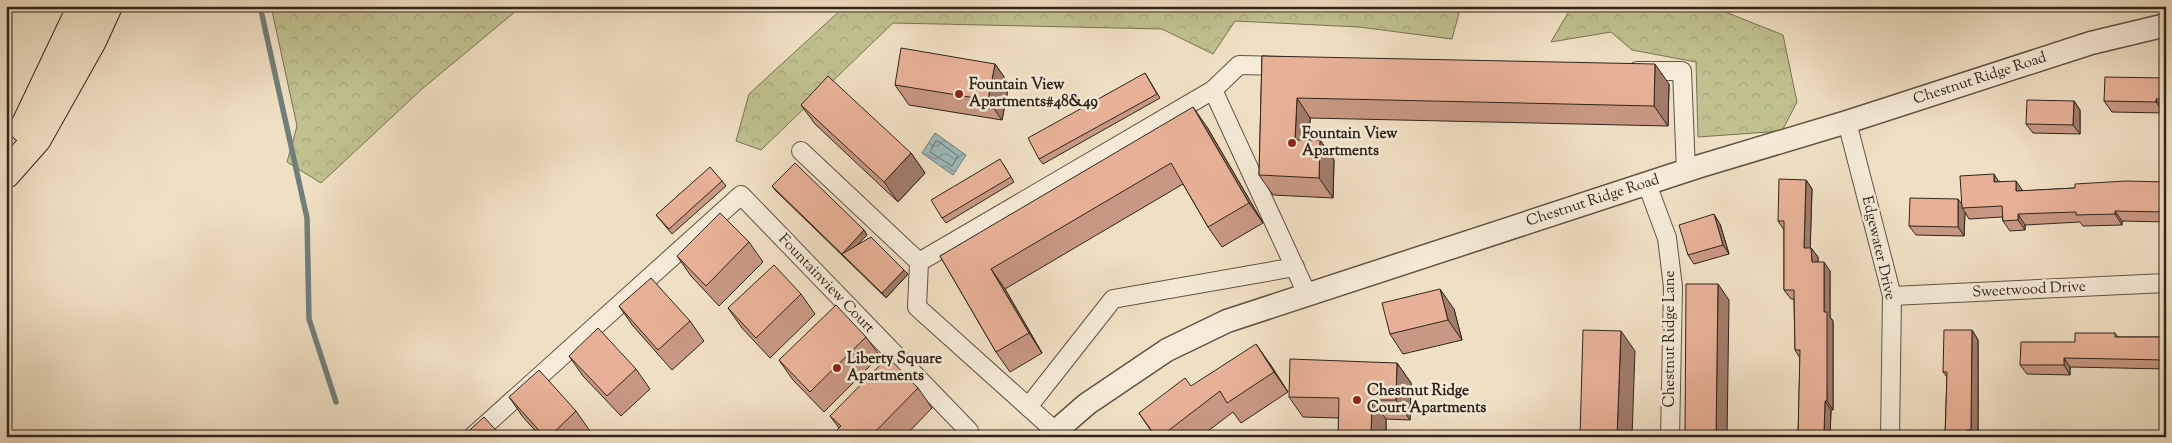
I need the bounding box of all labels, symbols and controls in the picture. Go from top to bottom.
street label: Chestnut Ridge Road [1911,47,2050,110]
place label: Fountain View Apartments#48&49 [969,75,1098,113]
marker: Fountain View Apartments#48&49 [953,88,965,100]
place label: Fountain View Apartments [1302,124,1398,162]
marker: Fountain View Apartments [1286,137,1298,149]
street label: Chestnut Ridge Road [1524,169,1663,232]
street label: Edgewater Drive [1856,194,1900,302]
street label: Fountainview Court [773,230,879,338]
street label: Chestnut Ridge Lane [1660,271,1681,407]
street label: Sweetwood Drive [1972,277,2086,303]
place label: Liberty Square Apartments [847,349,942,387]
marker: Liberty Square Apartments [831,362,843,374]
place label: Chestnut Ridge Court Apartments [1367,381,1486,419]
marker: Chestnut Ridge Court Apartments [1351,394,1363,406]

